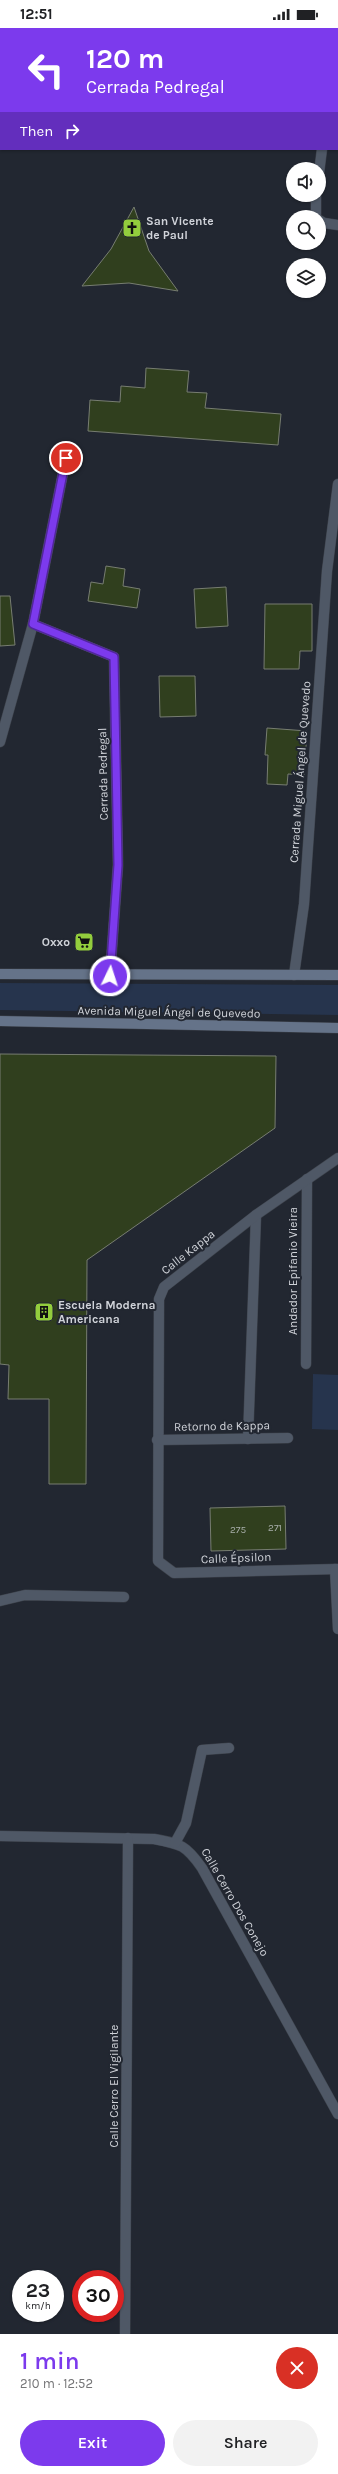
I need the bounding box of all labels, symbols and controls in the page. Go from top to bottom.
text: 12:51 [20,5,53,23]
text: 120 m [86,42,164,75]
icon: left [20,44,72,96]
text: Cerrada Pedregal [86,76,225,98]
icon: right [61,120,83,142]
text: Then [20,122,53,140]
map controls [286,162,326,298]
button: sound [286,162,326,202]
button: search [286,210,326,250]
place label: San Vicente de Paul [146,214,214,242]
church icon: San Vicente de Paul [121,217,143,239]
button: layers [286,258,326,298]
pin [49,441,83,475]
icon: arrive [55,447,77,469]
street label: Cerrada Miguel Ángel de Quevedo [286,681,313,863]
street label: Cerrada Pedregal [95,728,111,820]
supermarket icon: Oxxo [73,931,95,953]
place label: Oxxo [42,935,70,949]
position arrow [89,955,131,997]
street label: Avenida Miguel Ángel de Quevedo [77,1002,261,1021]
street label: Andador Epifanio Vieira [286,1207,300,1335]
street label: Calle Kappa [158,1227,218,1277]
place label: Escuela Moderna Americana [58,1298,156,1326]
building icon: Escuela Moderna Americana [33,1301,55,1323]
street label: Retorno de Kappa [174,1418,270,1434]
house number: 271 [268,1522,282,1534]
house number: 275 [230,1524,246,1536]
street label: Calle Épsilon [200,1549,271,1566]
street label: Calle Cerro Dos Conejo [198,1845,272,1959]
street label: Calle Cerro El Vigilante [107,2025,121,2147]
speed limit sign: 30 [72,2270,124,2322]
text: 23 [26,2279,50,2302]
text: km/h [25,2300,51,2312]
text: 1 min [20,2347,80,2375]
button: close [276,2347,318,2389]
text: 210 m · 12:52 [20,2376,93,2391]
button: Exit [20,2420,165,2466]
button: Share [173,2420,318,2466]

